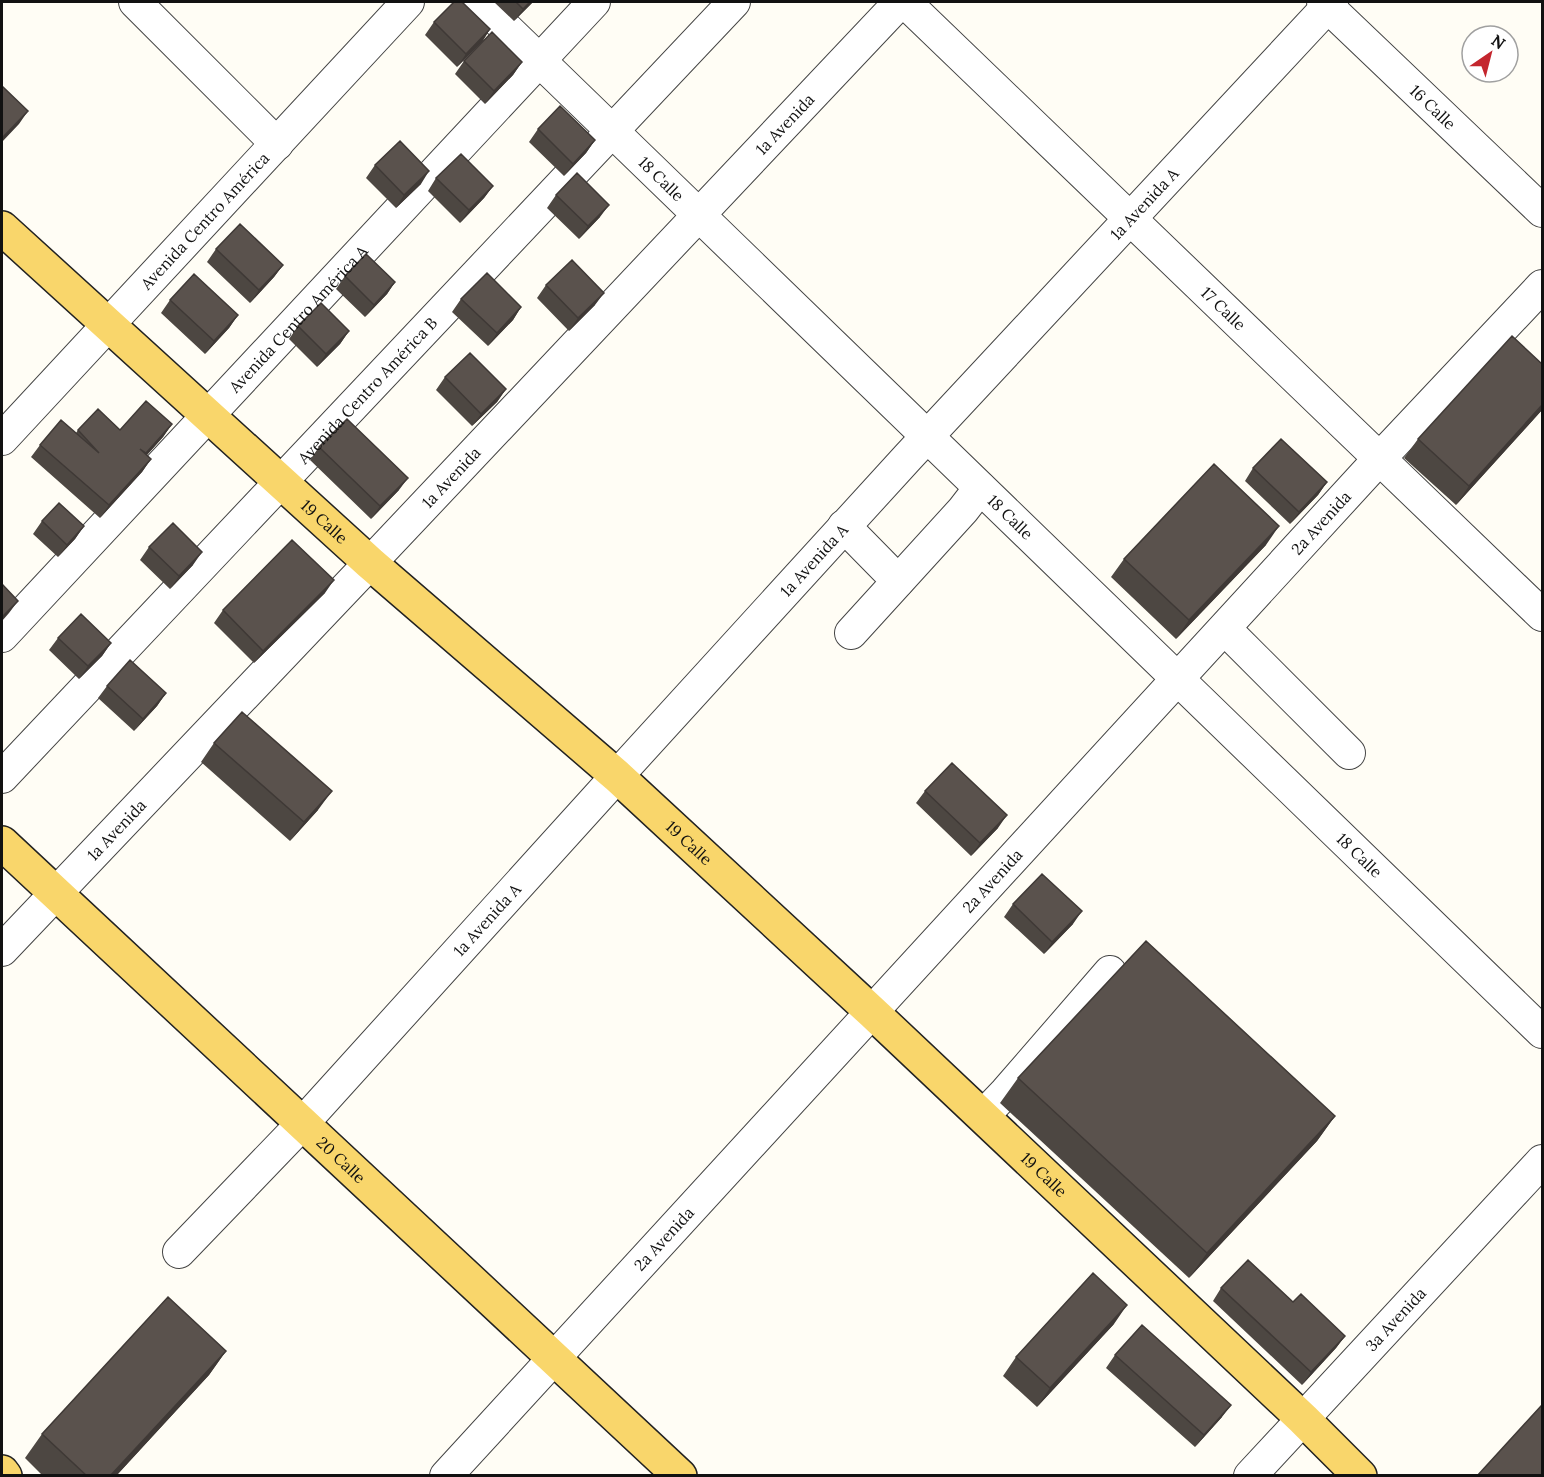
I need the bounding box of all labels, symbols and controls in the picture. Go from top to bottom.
north arrow [1460,24,1520,84]
text: N [1488,30,1509,53]
street label: 16 Calle [1406,80,1460,134]
street label: 1a Avenida [751,89,818,159]
street label: Avenida Centro América [136,148,273,294]
street label: 18 Calle [634,152,689,206]
street label: 1a Avenida A [1106,163,1183,244]
street label: Avenida Centro América A [224,240,372,397]
street label: 17 Calle [1197,282,1250,335]
street label: Avenida Centro América B [293,313,441,468]
street label: 1a Avenida [417,442,485,512]
street label: 2a Avenida [1287,486,1355,559]
street label: 18 Calle [983,490,1038,544]
street label: 19 Calle [297,495,352,548]
street label: 1a Avenida A [776,519,853,601]
street label: 1a Avenida [83,795,150,864]
street label: 19 Calle [662,816,717,869]
street label: 18 Calle [1332,829,1387,882]
street label: 2a Avenida [958,845,1027,917]
street label: 1a Avenida A [449,879,525,960]
street label: 20 Calle [313,1132,370,1188]
street label: 19 Calle [1017,1148,1072,1201]
street label: 2a Avenida [629,1203,698,1275]
street label: 3a Avenida [1361,1283,1430,1355]

